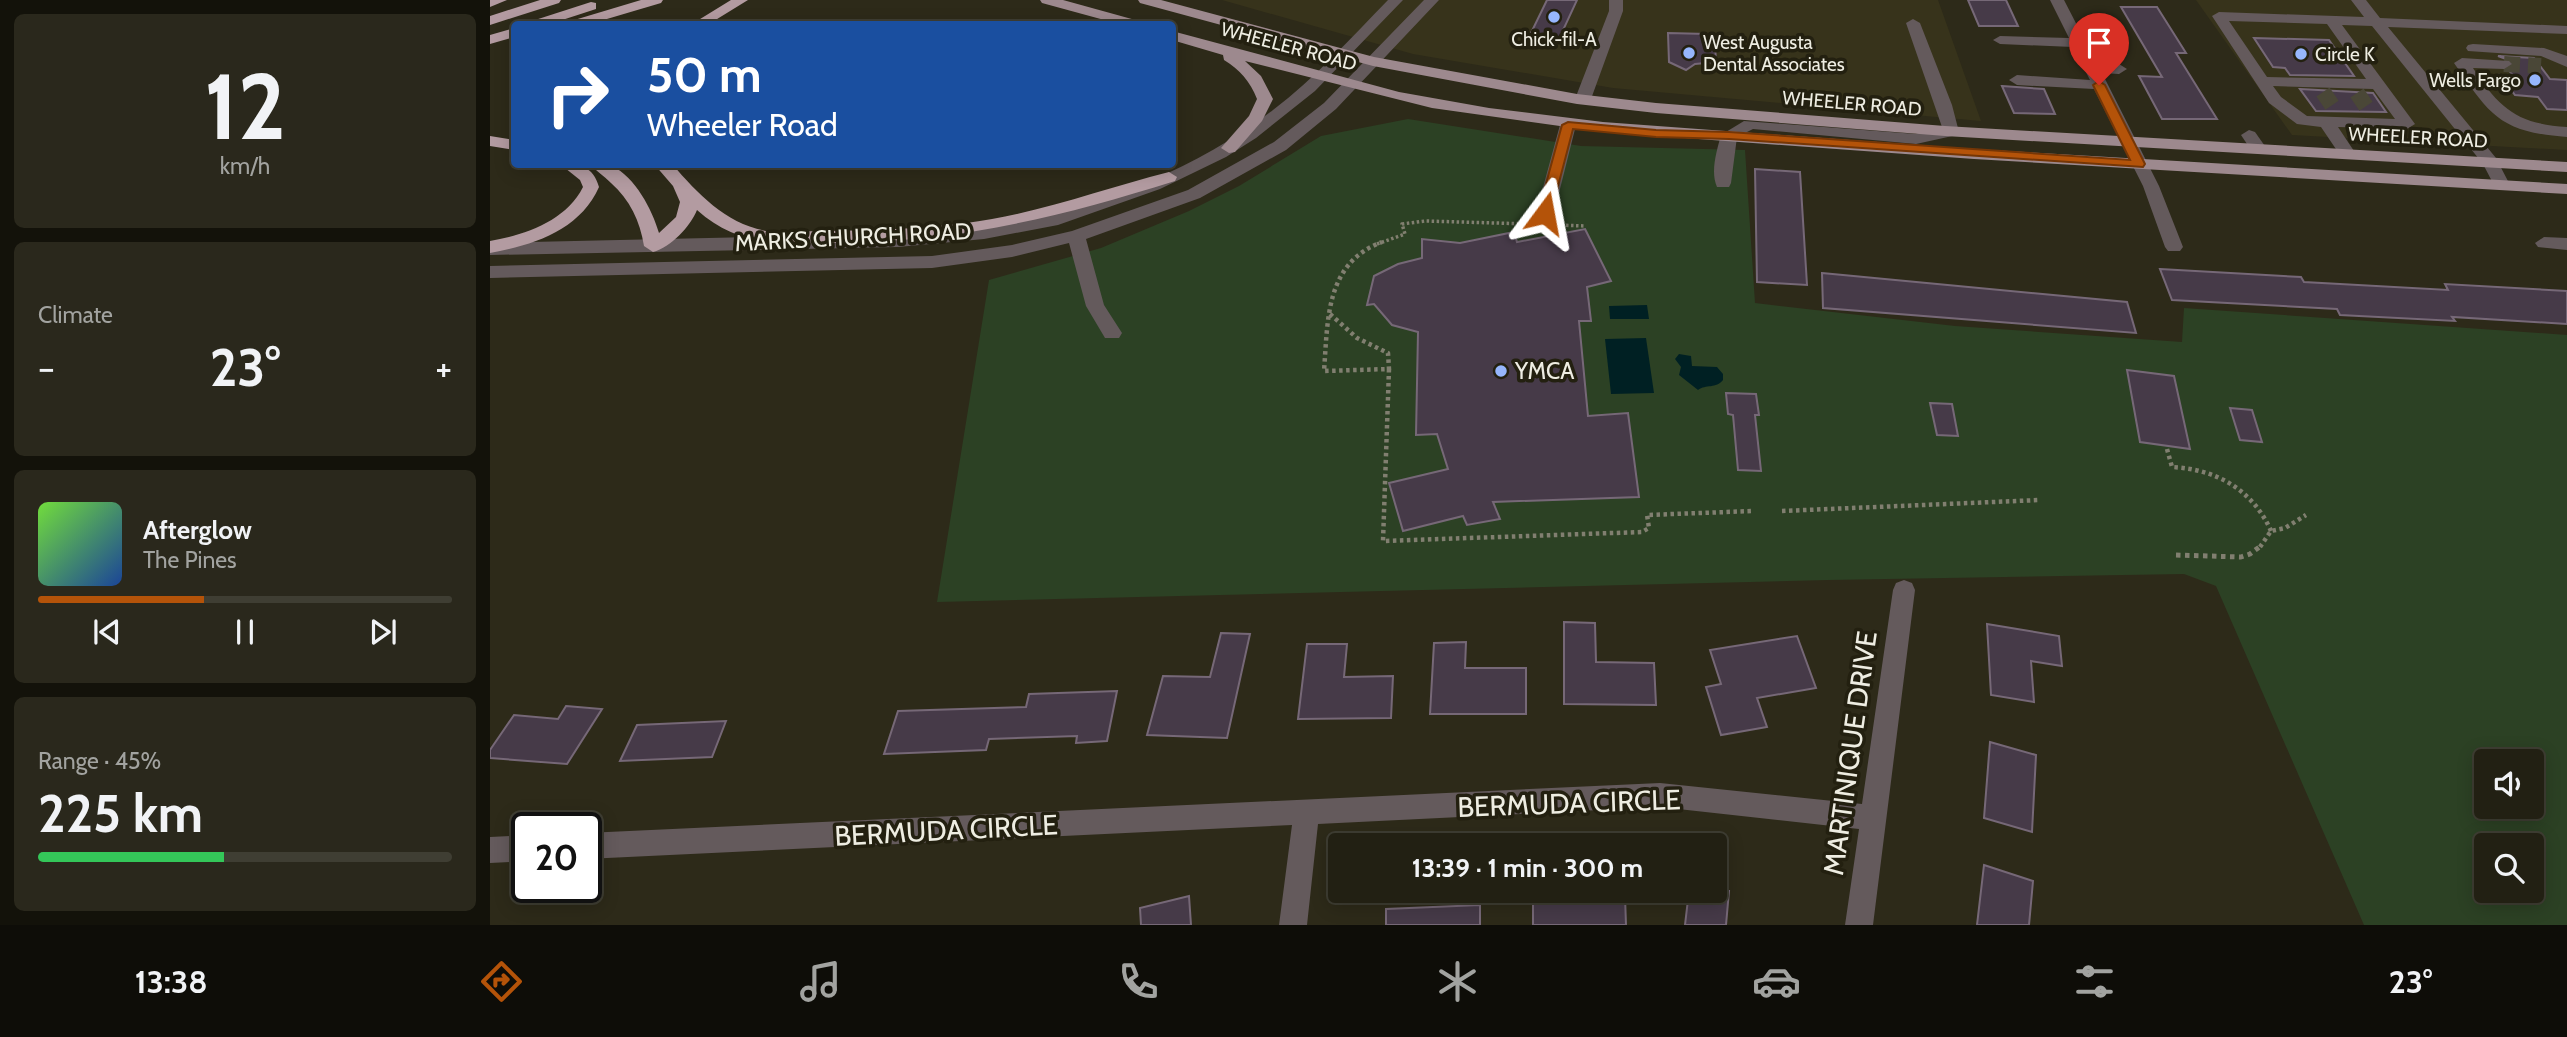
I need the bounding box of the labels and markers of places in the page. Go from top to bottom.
marker: Chick-fil-A [1546,9,1562,25]
pin [2069,13,2129,85]
place label: Chick-fil-A [1511,28,1597,51]
place label: West Augusta Dental Associates [1703,31,1845,76]
place label: Circle K [2315,43,2375,66]
marker: West Augusta Dental Associates [1681,45,1697,61]
marker: Circle K [2293,46,2309,62]
place label: Wells Fargo [2429,69,2521,92]
marker: Wells Fargo [2527,72,2543,88]
place label: YMCA [1514,357,1574,385]
marker: YMCA [1493,363,1509,379]

